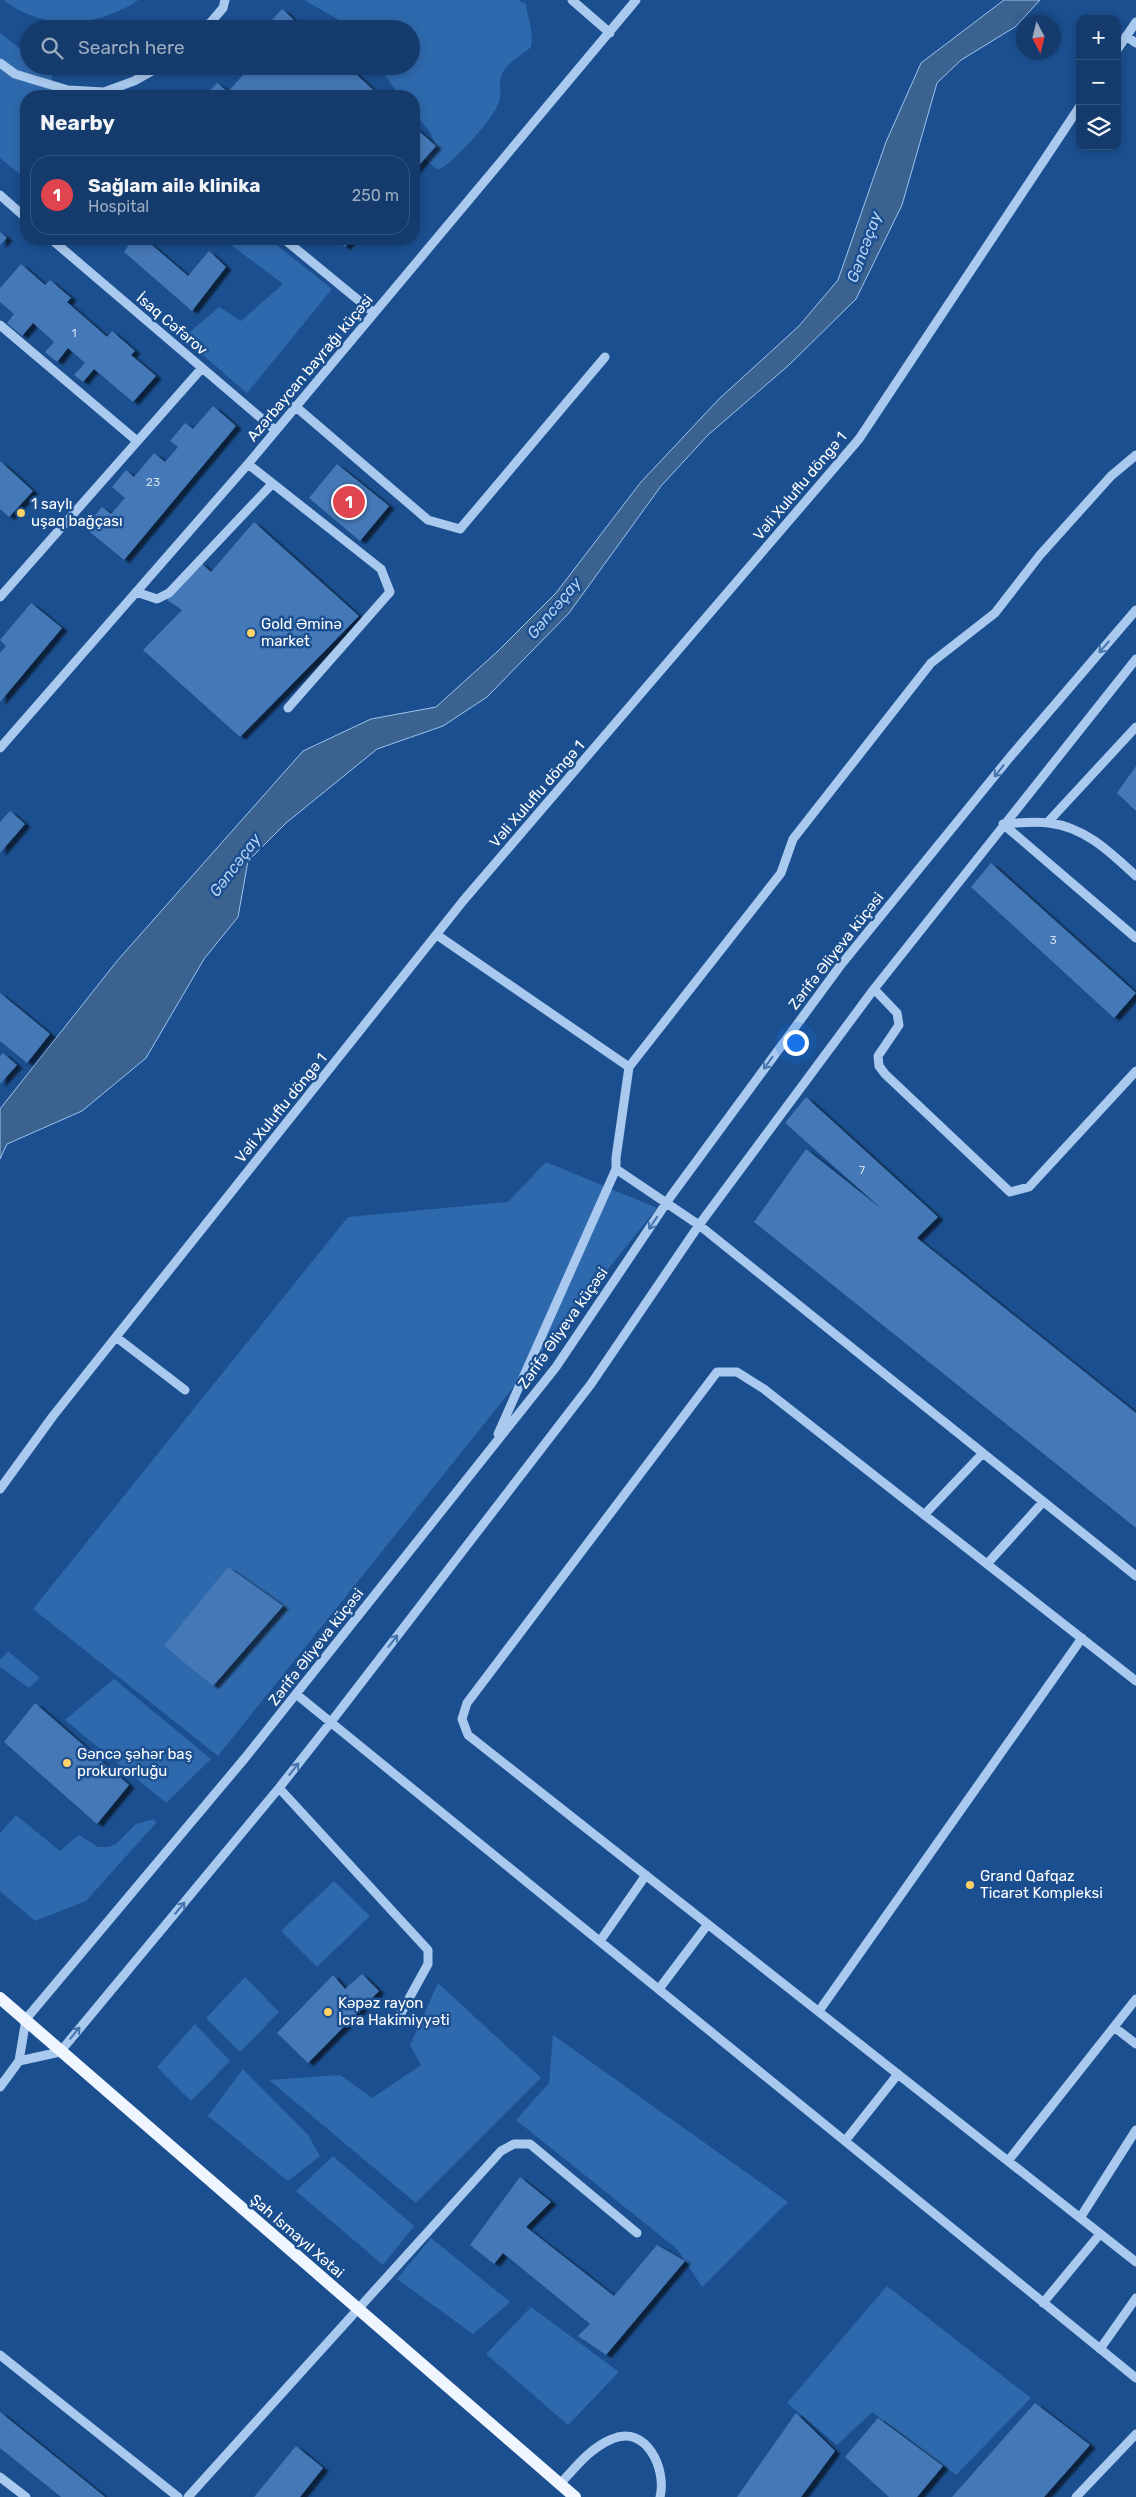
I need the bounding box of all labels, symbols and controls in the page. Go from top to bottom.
north arrow [1016,15,1061,60]
map controls [1076,15,1121,150]
button: + [1076,15,1121,60]
search box [20,20,420,75]
icon: search [38,34,66,62]
text: Search here [78,36,185,59]
button: − [1076,60,1121,105]
button: layers [1076,105,1121,150]
text: Nearby [40,110,115,135]
text: Sağlam ailə klinika [88,174,260,197]
text: 1 [53,186,61,205]
text: 250 m [352,186,399,205]
text: Hospital [88,197,149,216]
water label: Gəncəçay [842,208,886,285]
street label: İsaq Cəfərov [133,289,211,359]
street label: Azərbaycan bayrağı küçəsi [243,291,377,445]
house number: 1 [71,326,77,340]
street label: Vəli Xuluflu döngə 1 [749,428,851,544]
house number: 23 [146,475,160,489]
pin: 1 [333,483,365,521]
place label: 1 saylı uşaq bağçası [31,495,123,530]
marker: 1 saylı uşaq bağçası [15,507,27,519]
water label: Gəncəçay [523,573,586,643]
place label: Gold Əminə market [261,615,342,650]
marker: Gold Əminə market [245,627,257,639]
one-way arrow [1099,640,1110,653]
street label: Vəli Xuluflu döngə 1 [486,737,588,851]
one-way arrow [994,764,1005,777]
water label: Gəncəçay [205,829,266,900]
street label: Zərifə Əliyeva küçəsi [785,889,887,1013]
house number: 3 [1049,933,1057,947]
your location [783,1030,809,1056]
street label: Vəli Xuluflu döngə 1 [231,1050,331,1166]
one-way arrow [763,1056,774,1069]
house number: 7 [859,1163,865,1177]
one-way arrow [647,1216,658,1230]
street label: Zərifə Əliyeva küçəsi [514,1264,612,1392]
street label: Zərifə Əliyeva küçəsi [265,1585,367,1709]
one-way arrow [388,1635,399,1648]
place label: Gəncə şəhər baş prokurorluğu [77,1745,193,1780]
marker: Gəncə şəhər baş prokurorluğu [61,1757,73,1769]
one-way arrow [289,1762,299,1776]
place label: Grand Qafqaz Ticarət Kompleksi [980,1867,1103,1902]
marker: Grand Qafqaz Ticarət Kompleksi [964,1879,976,1891]
one-way arrow [174,1902,185,1915]
place label: Kəpəz rayon İcra Hakimiyyəti [338,1994,450,2029]
marker: Kəpəz rayon İcra Hakimiyyəti [322,2006,334,2018]
one-way arrow [70,2027,81,2040]
street label: Şah İsmayıl Xətai [246,2190,348,2282]

